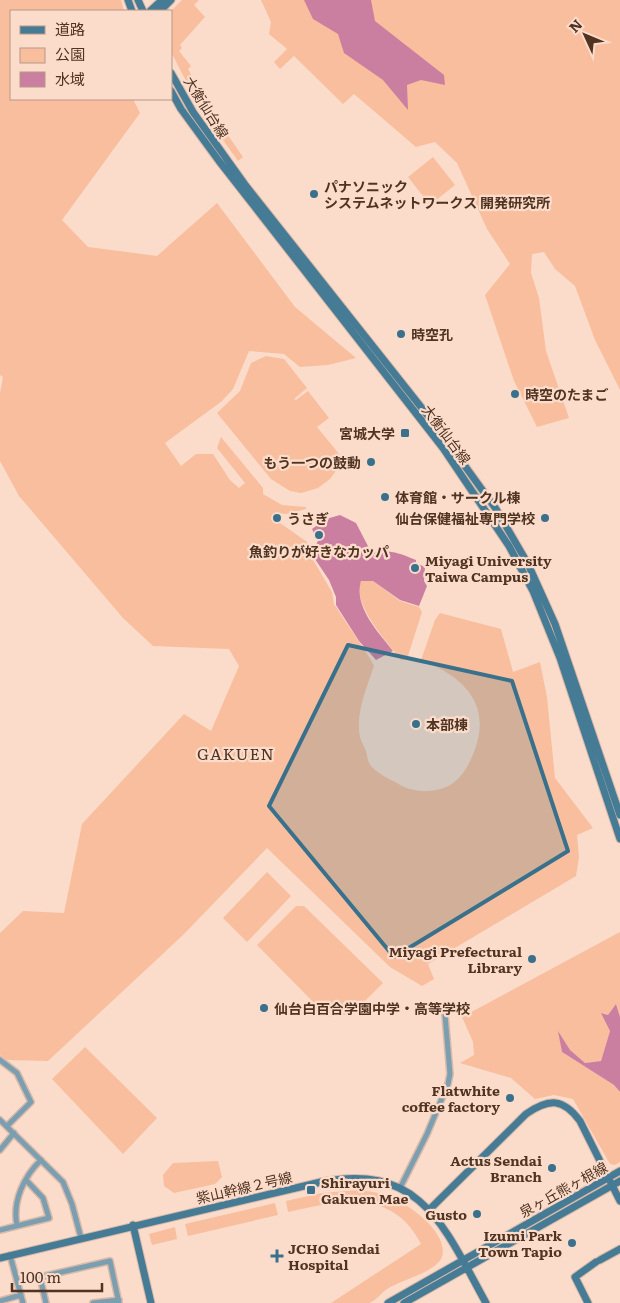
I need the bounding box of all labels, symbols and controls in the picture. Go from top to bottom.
legend [10,10,172,100]
north arrow [560,10,610,60]
text: N [564,14,586,36]
text: 道路 [55,17,85,40]
text: 公園 [55,42,85,65]
text: 水域 [55,67,85,90]
street label: 大衡仙台線 [180,72,234,142]
place label: パナソニック システムネットワークス 開発研究所 [324,176,550,212]
marker: パナソニック システムネットワークス 開発研究所 [308,188,320,200]
place label: 時空孔 [411,324,453,344]
marker: 時空孔 [395,328,407,340]
place label: 時空のたまご [525,384,609,404]
marker: 時空のたまご [509,388,521,400]
street label: 大衡仙台線 [418,400,476,468]
place label: 宮城大学 [339,423,395,443]
marker: 宮城大学 [399,427,411,439]
place label: もう一つの鼓動 [263,452,361,472]
marker: もう一つの鼓動 [365,456,377,468]
place label: 体育館・サークル棟 [395,487,521,507]
marker: 体育館・サークル棟 [379,491,391,503]
place label: うさぎ [287,508,329,528]
place label: 仙台保健福祉専門学校 [395,508,535,528]
marker: うさぎ [271,512,283,524]
marker: 仙台保健福祉専門学校 [539,512,551,524]
marker: 魚釣りが好きなカッパ [313,529,325,541]
place label: 魚釣りが好きなカッパ [249,541,389,561]
place label: Miyagi University Taiwa Campus [425,550,552,586]
marker: Miyagi University Taiwa Campus [409,562,421,574]
place label: 本部棟 [426,714,468,734]
marker: 本部棟 [410,718,422,730]
district label: GAKUEN [197,741,275,765]
place label: Miyagi Prefectural Library [389,941,522,977]
marker: Miyagi Prefectural Library [526,953,538,965]
place label: 仙台白百合学園中学・高等学校 [274,998,470,1018]
marker: 仙台白百合学園中学・高等学校 [258,1002,270,1014]
place label: Flatwhite coffee factory [402,1080,500,1116]
marker: Flatwhite coffee factory [504,1092,516,1104]
place label: Actus Sendai Branch [450,1150,542,1186]
street label: 泉ヶ丘熊ヶ根線 [515,1156,611,1222]
marker: Actus Sendai Branch [546,1162,558,1174]
street label: 紫山幹線２号線 [194,1166,294,1208]
place label: Shirayuri Gakuen Mae [321,1172,409,1208]
marker: Shirayuri Gakuen Mae [305,1184,317,1196]
place label: Gusto [425,1204,467,1224]
marker: Gusto [471,1208,483,1220]
place label: Izumi Park Town Tapio [478,1225,563,1261]
marker: Izumi Park Town Tapio [566,1237,578,1249]
place label: JCHO Sendai Hospital [288,1238,380,1274]
marker: JCHO Sendai Hospital [270,1249,284,1263]
scale bar [12,1260,102,1292]
text: 100 m [20,1265,61,1288]

